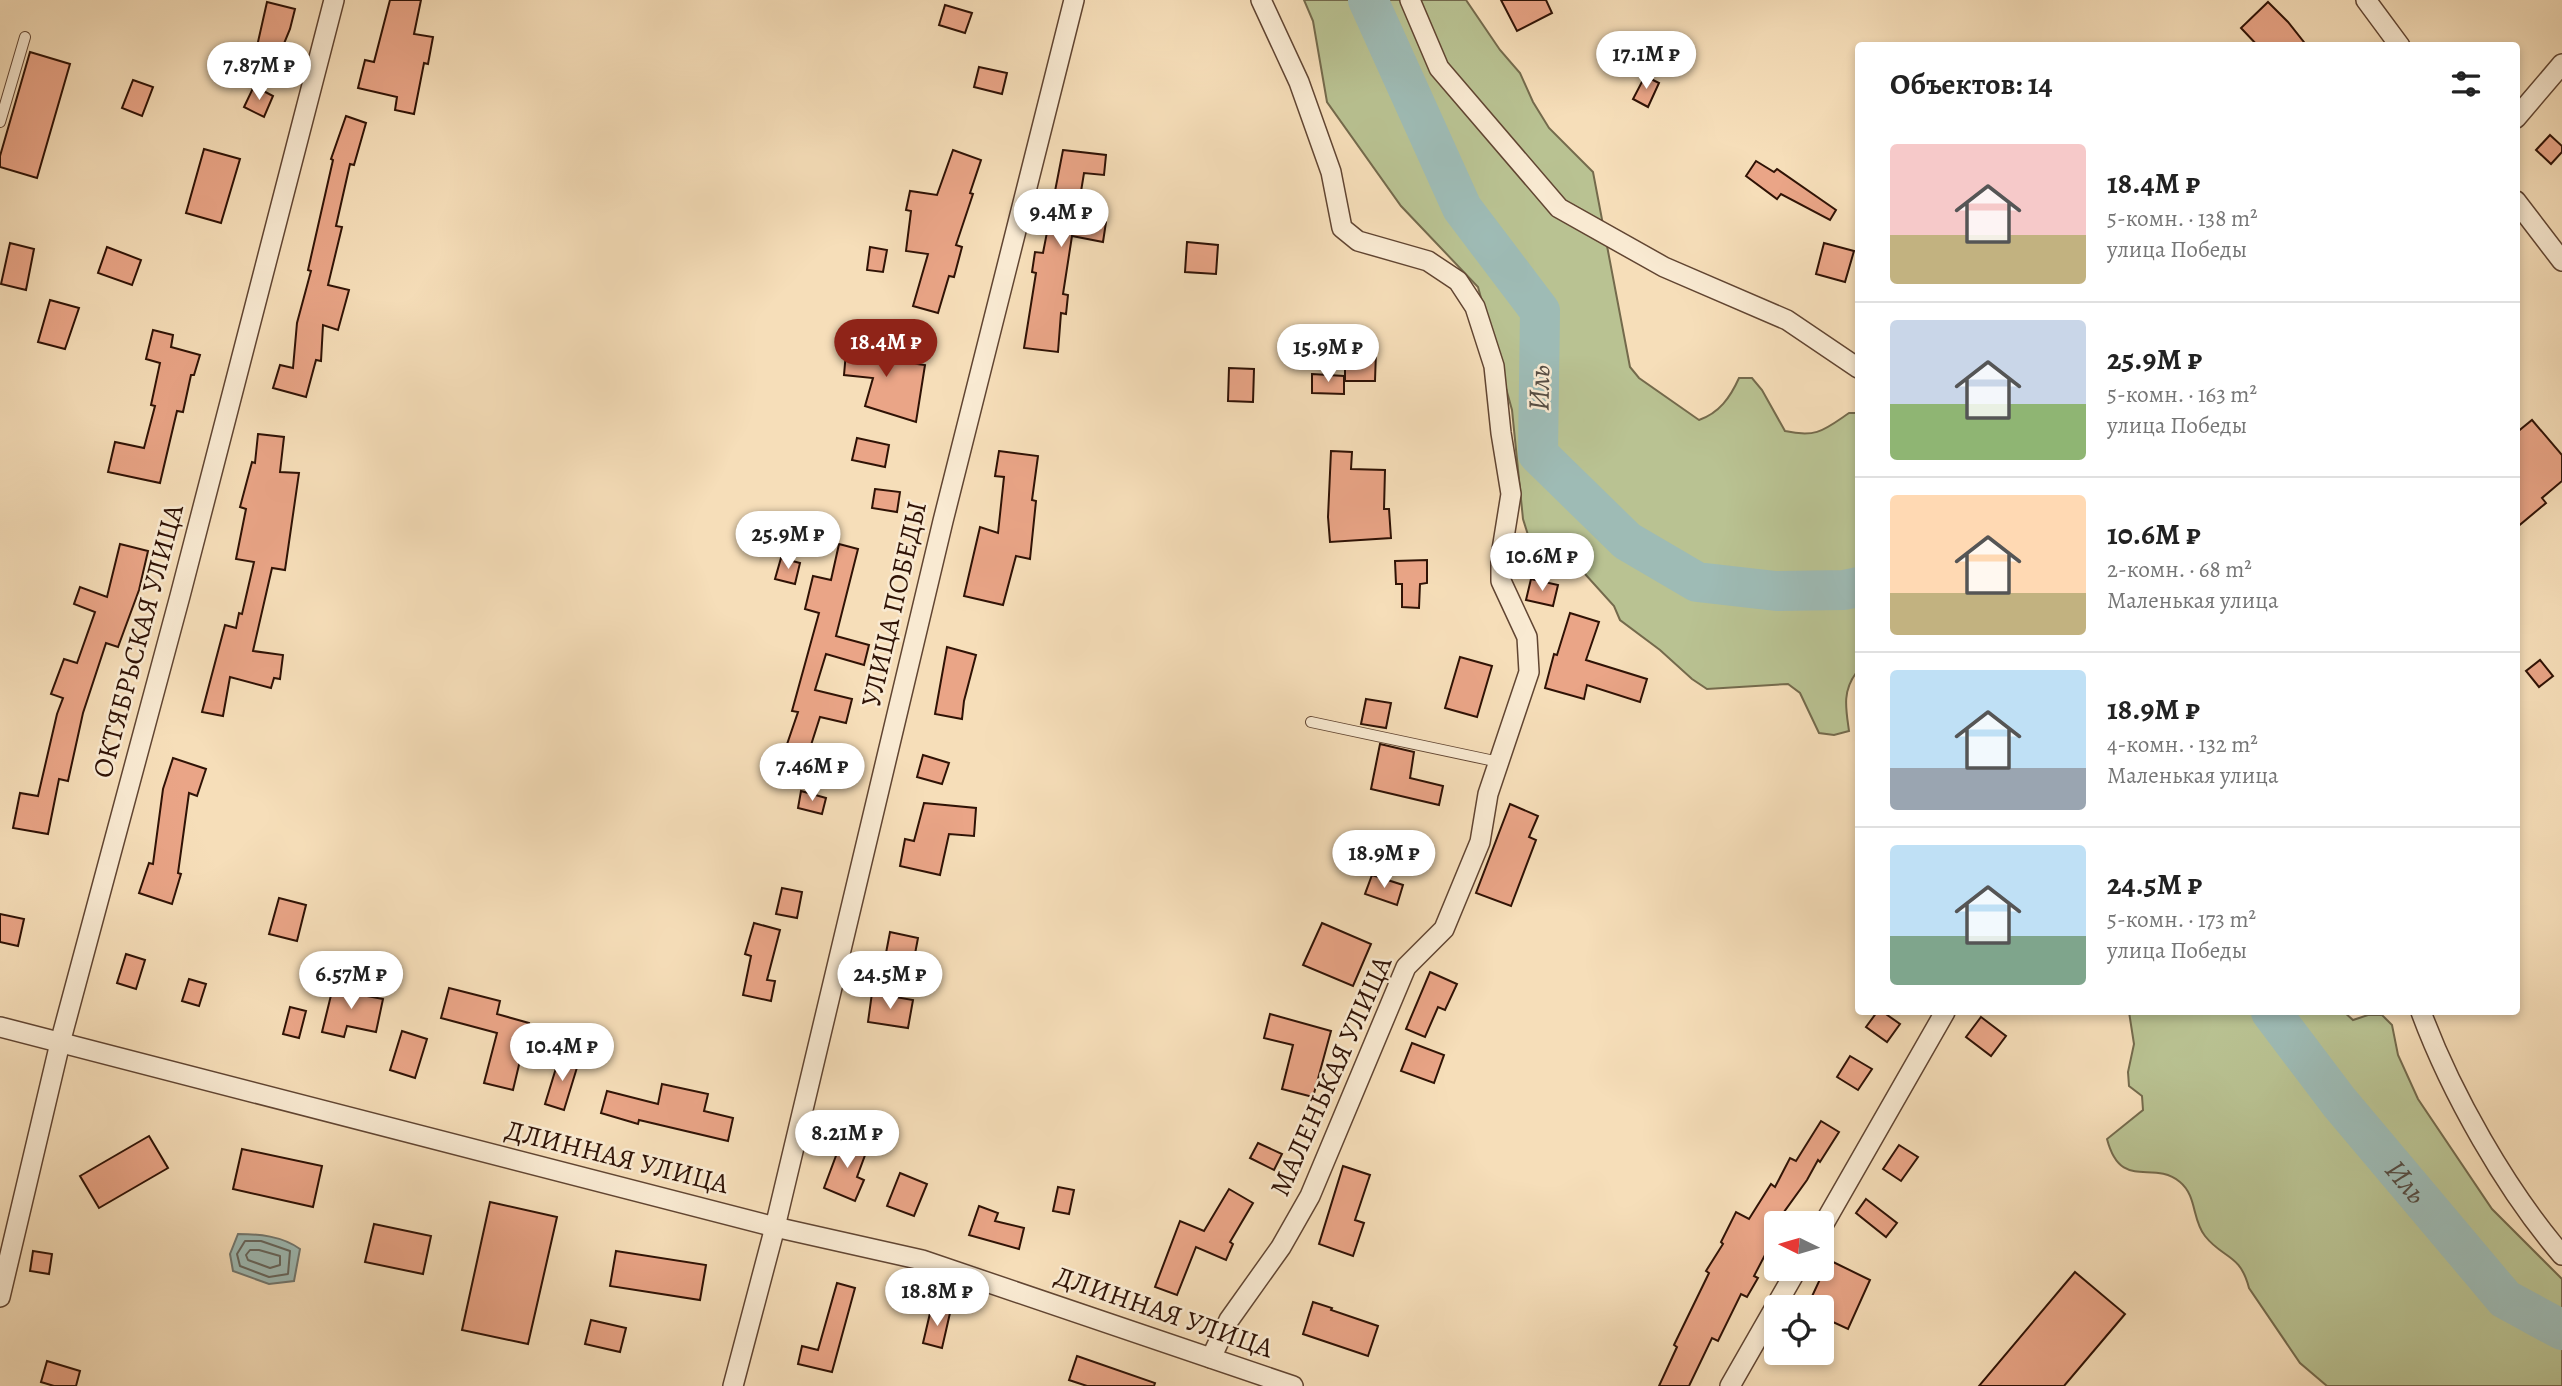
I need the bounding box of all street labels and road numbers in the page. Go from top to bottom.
street label: УЛИЦА ПОБЕДЫ [852,497,936,711]
street label: ОКТЯБРЬСКАЯ УЛИЦА [83,499,193,782]
street label: МАЛЕНЬКАЯ УЛИЦА [1261,949,1401,1202]
street label: ДЛИННАЯ УЛИЦА [501,1111,733,1203]
street label: ДЛИННАЯ УЛИЦА [1050,1257,1279,1367]

